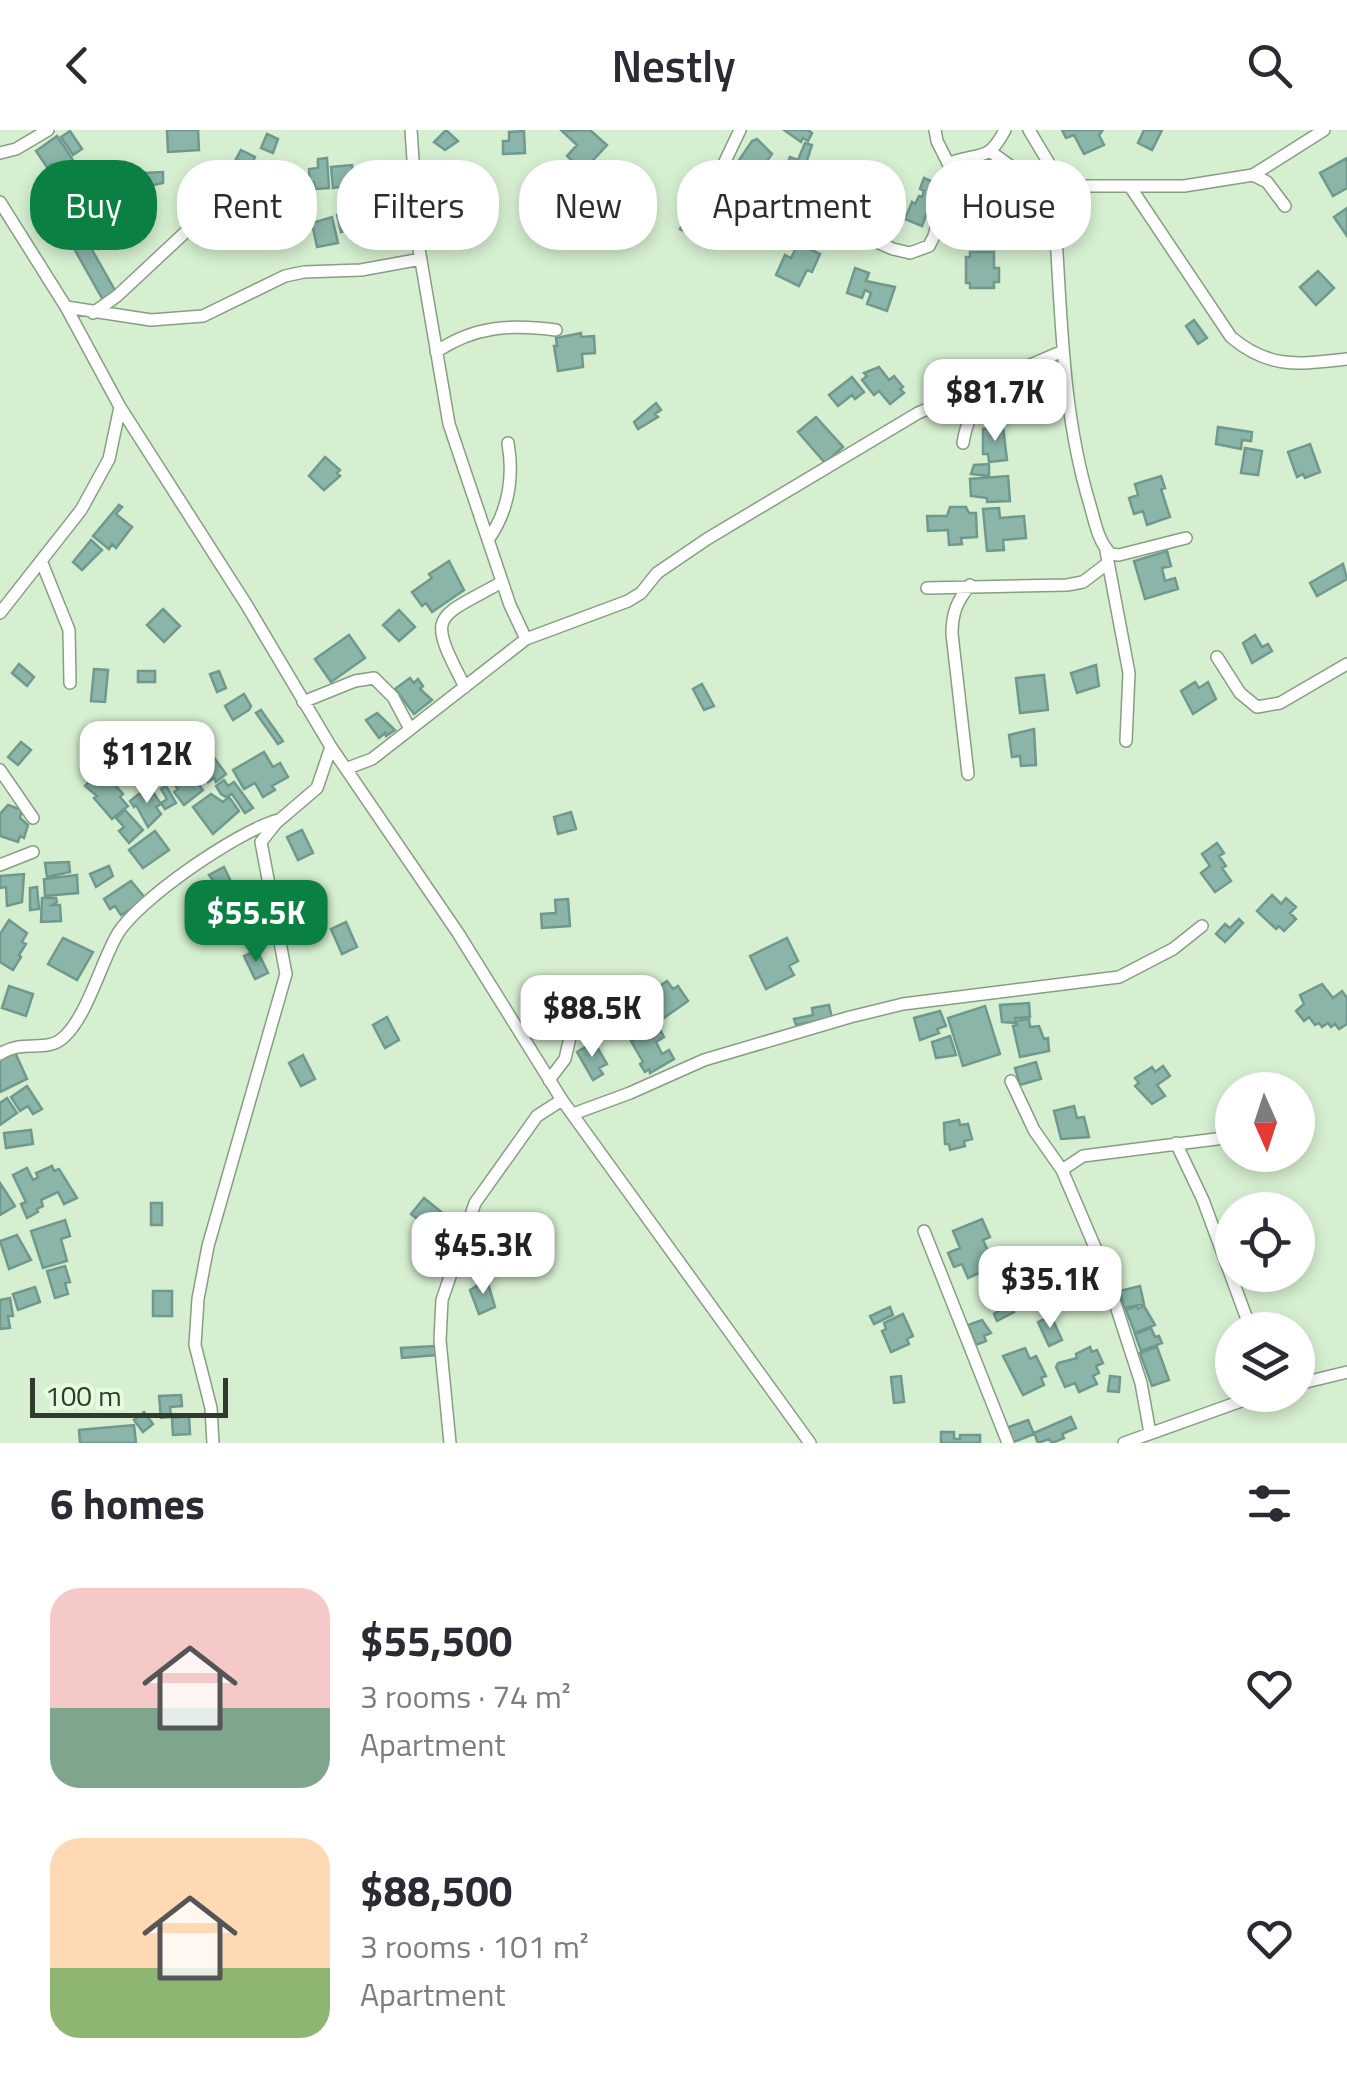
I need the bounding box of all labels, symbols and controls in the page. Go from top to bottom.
text: Nestly [611,31,736,99]
icon: back [50,38,105,93]
icon: search [1242,38,1297,93]
chip: Buy [30,160,157,250]
chip: Rent [177,160,317,250]
chip: Filters [337,160,499,250]
chip: New [519,160,657,250]
chip: Apartment [677,160,906,250]
chip: House [926,160,1091,250]
pin: $81.7K [914,359,1076,444]
text: $81.7K [946,367,1044,415]
pin: $112K [77,721,217,806]
text: $112K [102,729,192,777]
pin: $55.5K [175,880,337,965]
text: $55.5K [207,888,305,936]
pin: $88.5K [511,975,673,1060]
text: $88.5K [543,983,641,1031]
north arrow [1215,1072,1315,1172]
map controls [1215,1072,1315,1412]
button: locate [1215,1192,1315,1292]
pin: $45.3K [402,1212,564,1297]
text: $45.3K [434,1220,532,1268]
pin: $35.1K [969,1246,1131,1331]
text: $35.1K [1001,1254,1099,1302]
button: layers [1215,1312,1315,1412]
scale bar [30,1373,228,1418]
text: 100 m [45,1374,122,1417]
text: 6 homes [50,1471,205,1535]
icon: filters [1242,1476,1297,1531]
text: $55,500 [360,1608,512,1672]
icon: home [130,1628,250,1748]
icon: heart [1242,1661,1297,1716]
text: 3 rooms · 74 m² [360,1672,571,1720]
text: Apartment [360,1720,506,1768]
text: $88,500 [360,1858,512,1922]
icon: home [130,1878,250,1998]
icon: heart [1242,1911,1297,1966]
text: 3 rooms · 101 m² [360,1922,589,1970]
text: Apartment [360,1970,506,2018]

